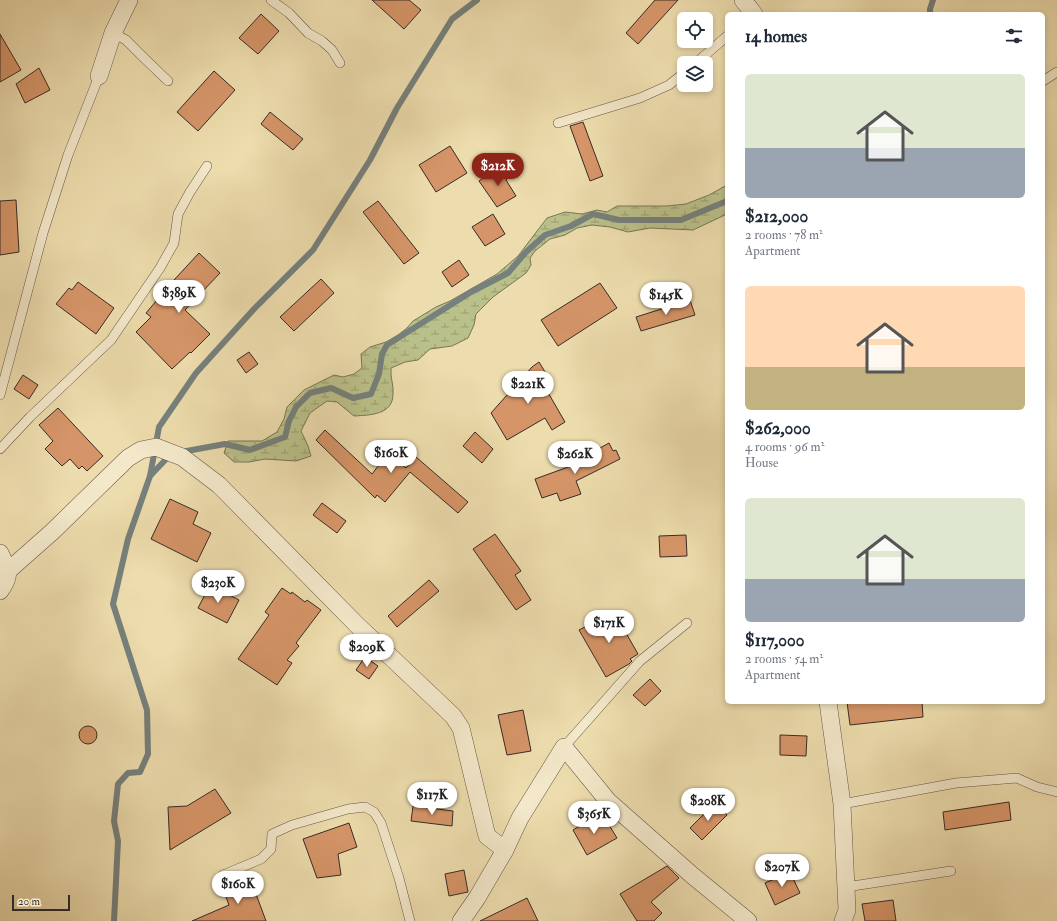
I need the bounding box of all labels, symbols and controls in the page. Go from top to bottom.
map controls [677,12,713,92]
button: locate [677,12,713,48]
icon: filters [1003,25,1025,47]
text: 14 homes [745,26,807,47]
button: layers [677,56,713,92]
icon: home [849,100,921,172]
pin: $212K [470,153,526,187]
text: $212K [481,158,515,174]
text: $212,000 [745,206,808,227]
text: 2 rooms · 78 m² [745,227,823,243]
text: Apartment [745,243,801,259]
pin: $389K [151,280,207,314]
pin: $145K [638,282,694,316]
text: $389K [162,285,196,301]
text: $145K [649,287,683,303]
icon: home [849,312,921,384]
pin: $221K [500,371,556,405]
text: $221K [511,376,545,392]
text: $262,000 [745,418,811,439]
text: 4 rooms · 96 m² [745,439,824,455]
pin: $160K [363,440,419,474]
pin: $262K [547,441,603,475]
text: $160K [374,445,408,461]
text: $262K [557,446,593,462]
text: House [745,455,778,471]
icon: home [849,524,921,596]
pin: $230K [190,570,246,604]
text: $230K [201,575,235,591]
pin: $171K [581,610,637,644]
text: $171K [593,615,625,631]
text: $117,000 [745,630,804,651]
pin: $209K [339,634,395,668]
text: $209K [349,639,385,655]
text: 2 rooms · 54 m² [745,651,823,667]
text: Apartment [745,667,801,683]
pin: $117K [404,782,460,816]
text: $117K [416,787,448,803]
pin: $208K [680,788,736,822]
text: $208K [690,793,726,809]
pin: $365K [566,801,622,835]
text: $365K [577,806,611,822]
pin: $207K [754,854,810,888]
text: $207K [764,859,800,875]
pin: $160K [210,871,266,905]
text: $160K [221,876,255,892]
scale bar [12,893,70,912]
text: 20 m [18,895,40,908]

